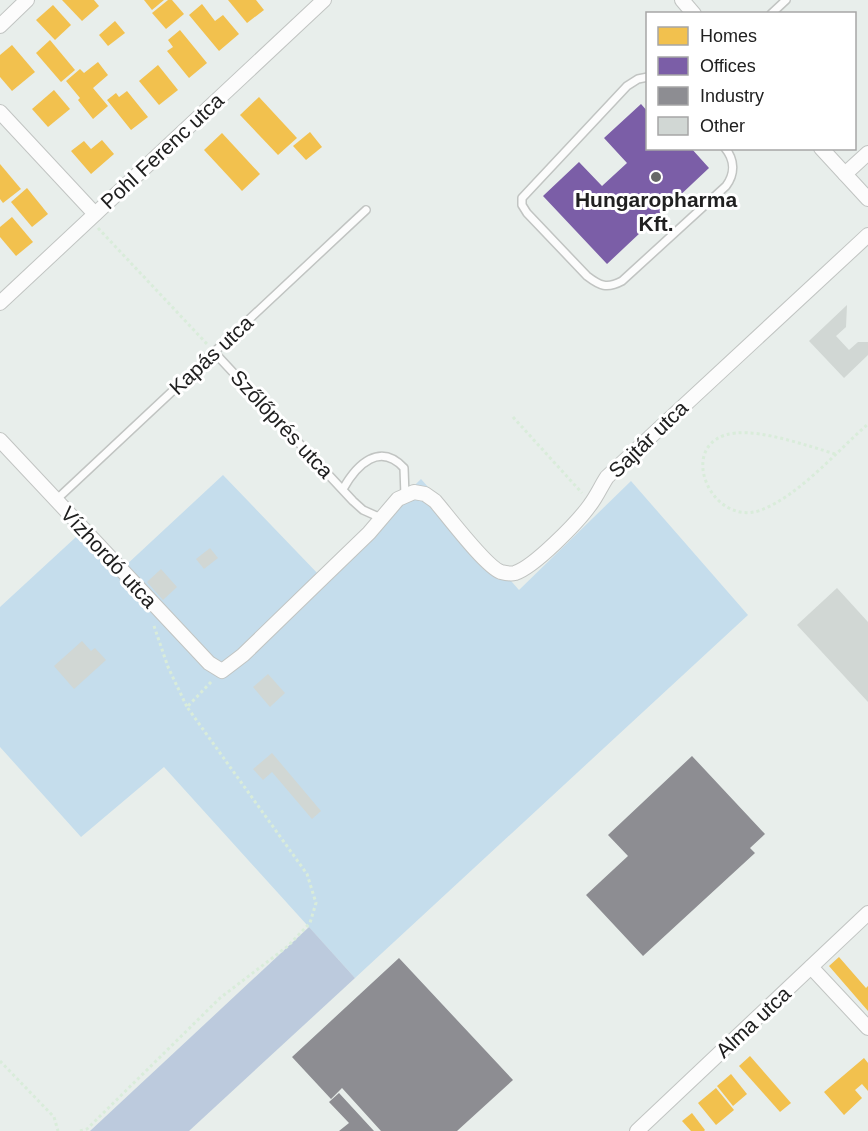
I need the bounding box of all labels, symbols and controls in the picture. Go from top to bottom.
legend [646,12,856,150]
text: Homes [700,26,757,46]
text: Offices [700,56,756,76]
text: Industry [700,86,764,106]
street label: Pohl Ferenc utca [96,88,228,214]
text: Other [700,116,745,136]
marker: Hungaropharma Kft. [649,170,663,184]
place label: Hungaropharma Kft. [575,188,737,235]
street label: Kapás utca [165,311,257,399]
street label: Szőlőprés utca [226,365,338,483]
street label: Sajtár utca [604,396,692,482]
street label: Vízhordó utca [56,502,162,612]
street label: Alma utca [711,982,795,1062]

